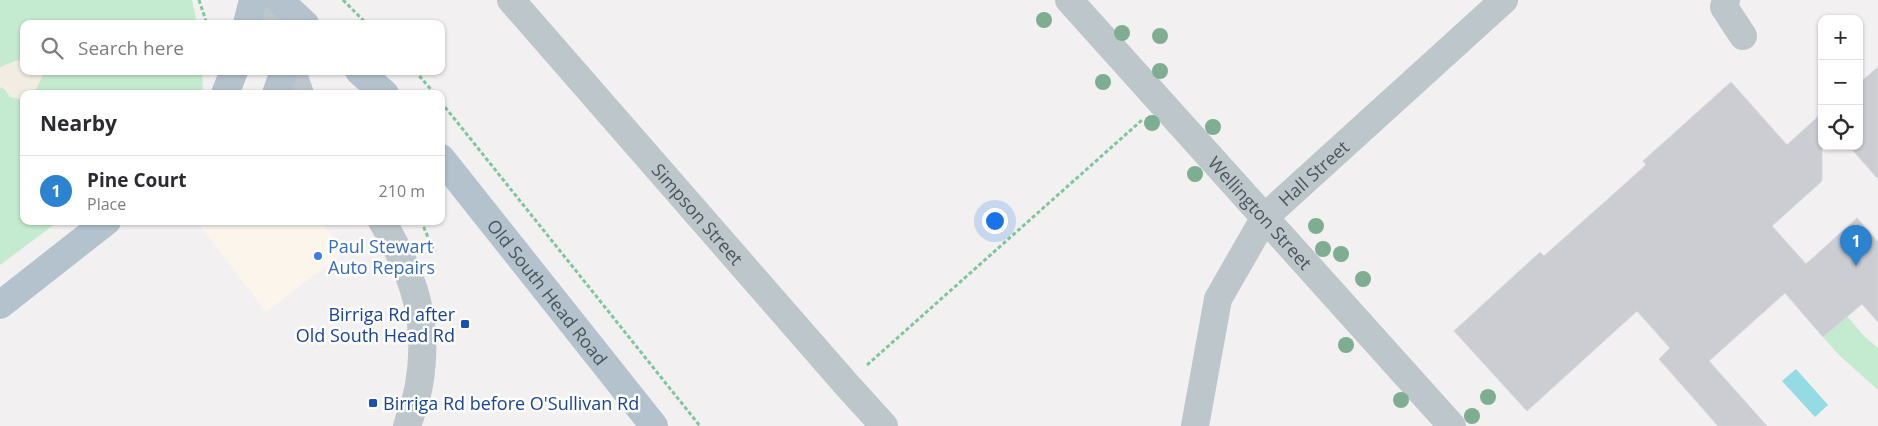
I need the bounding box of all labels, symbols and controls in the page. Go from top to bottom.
map controls [1818,15,1863,150]
button: + [1818,15,1863,60]
search box [20,20,445,75]
icon: search [38,34,66,62]
text: Search here [78,35,184,61]
button: − [1818,60,1863,105]
button: locate [1818,105,1863,150]
text: Nearby [40,109,117,137]
street label: Hall Street [1273,135,1354,211]
street label: Wellington Street [1203,151,1317,274]
street label: Simpson Street [647,158,749,270]
text: Pine Court [87,167,187,193]
text: 1 [51,180,61,202]
text: 210 m [379,180,425,202]
text: Place [87,193,126,215]
your location [982,208,1008,234]
street label: Old South Head Road [482,214,613,370]
pin: 1 [1840,225,1872,266]
place label: Paul Stewart Auto Repairs [328,234,435,279]
marker: Paul Stewart Auto Repairs [312,250,324,262]
place label: Birriga Rd after Old South Head Rd [296,302,456,347]
marker: Birriga Rd after Old South Head Rd [459,318,471,330]
place label: Birriga Rd before O'Sullivan Rd [383,391,639,415]
marker: Birriga Rd before O'Sullivan Rd [367,397,379,409]

